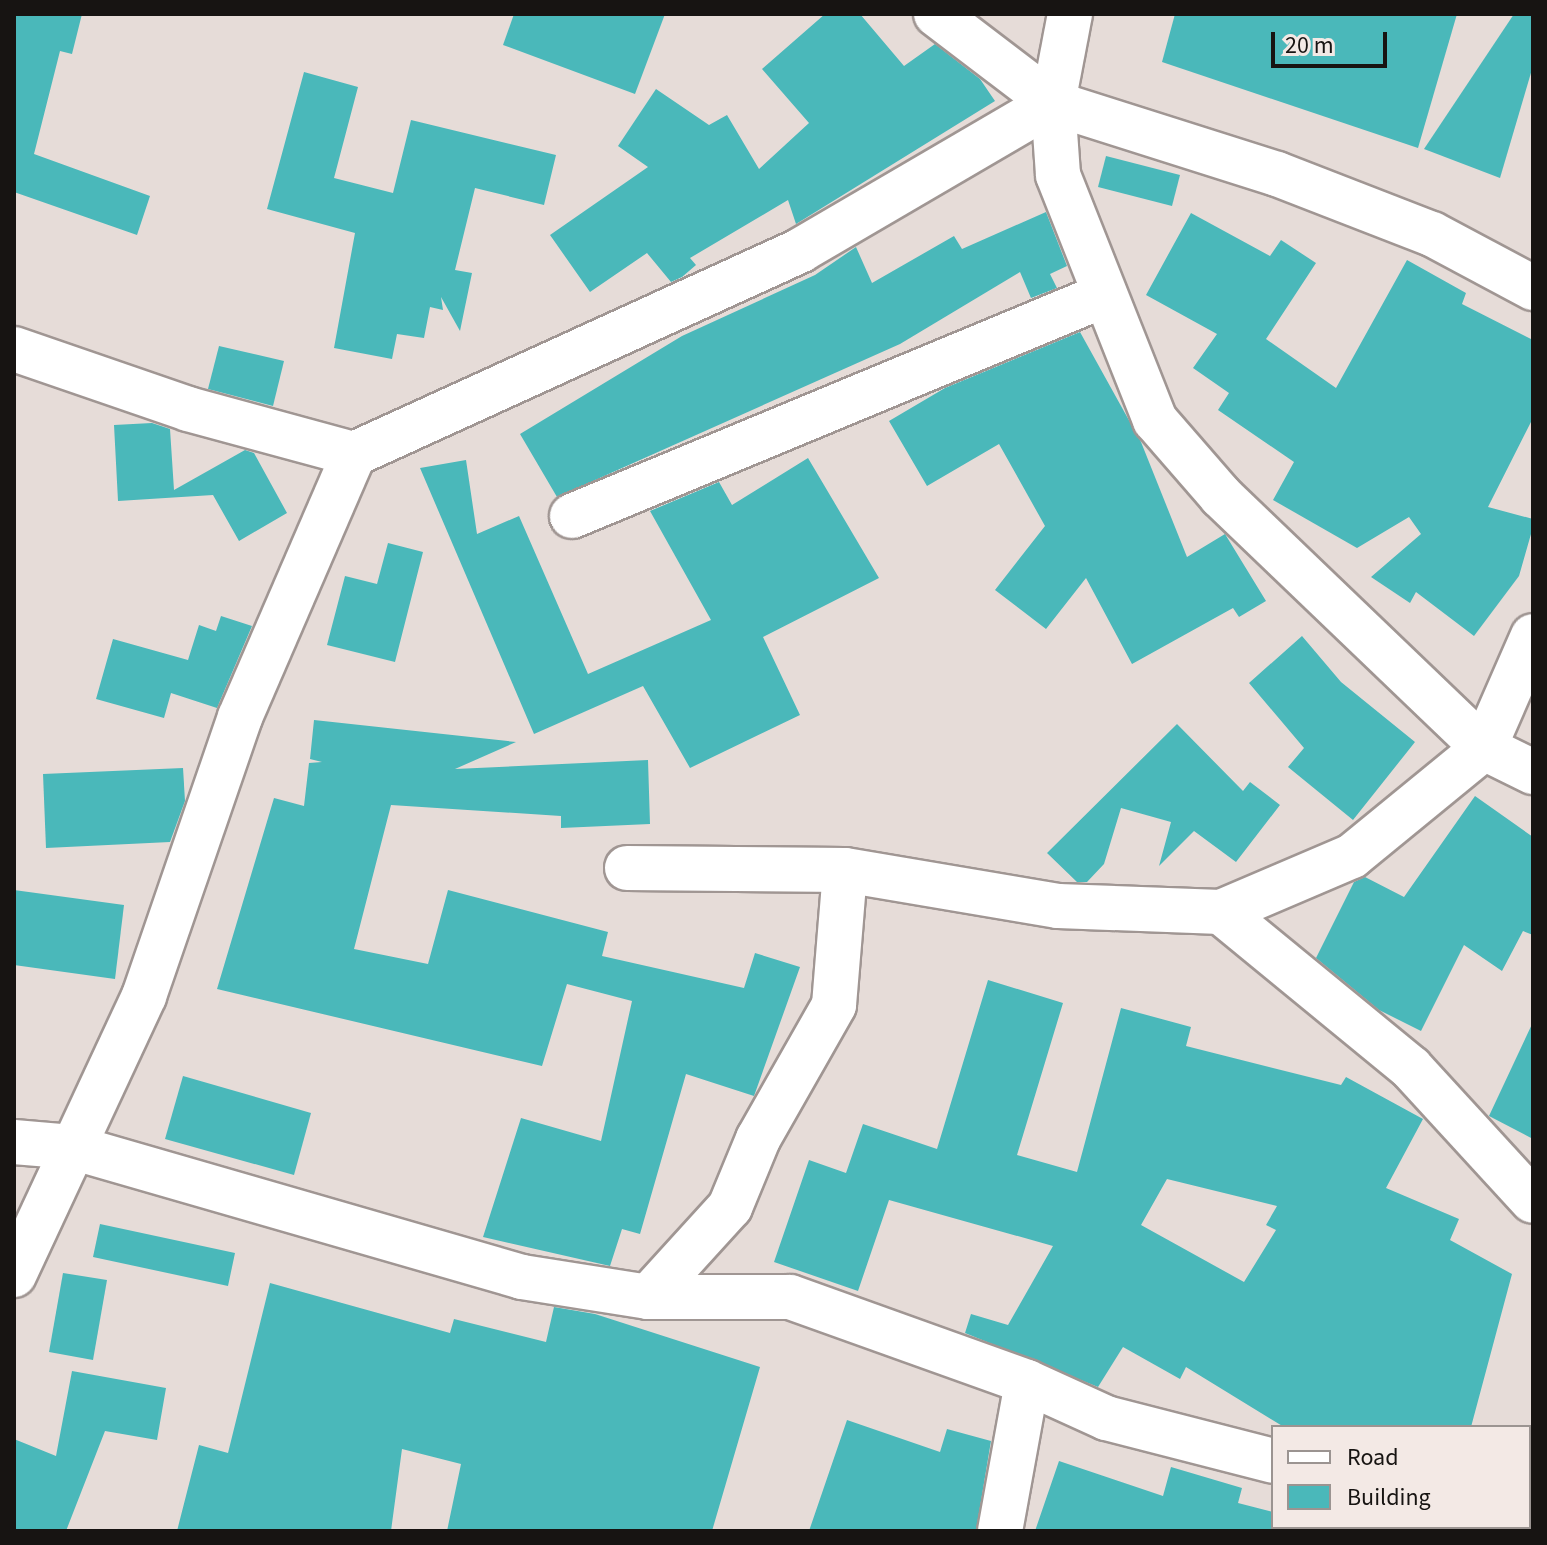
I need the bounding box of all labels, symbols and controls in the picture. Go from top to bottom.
scale bar [1275,16,1391,66]
text: 20 m [1285,28,1334,63]
legend [1271,1425,1531,1529]
text: Road [1347,1440,1399,1475]
text: Building [1347,1480,1431,1515]

